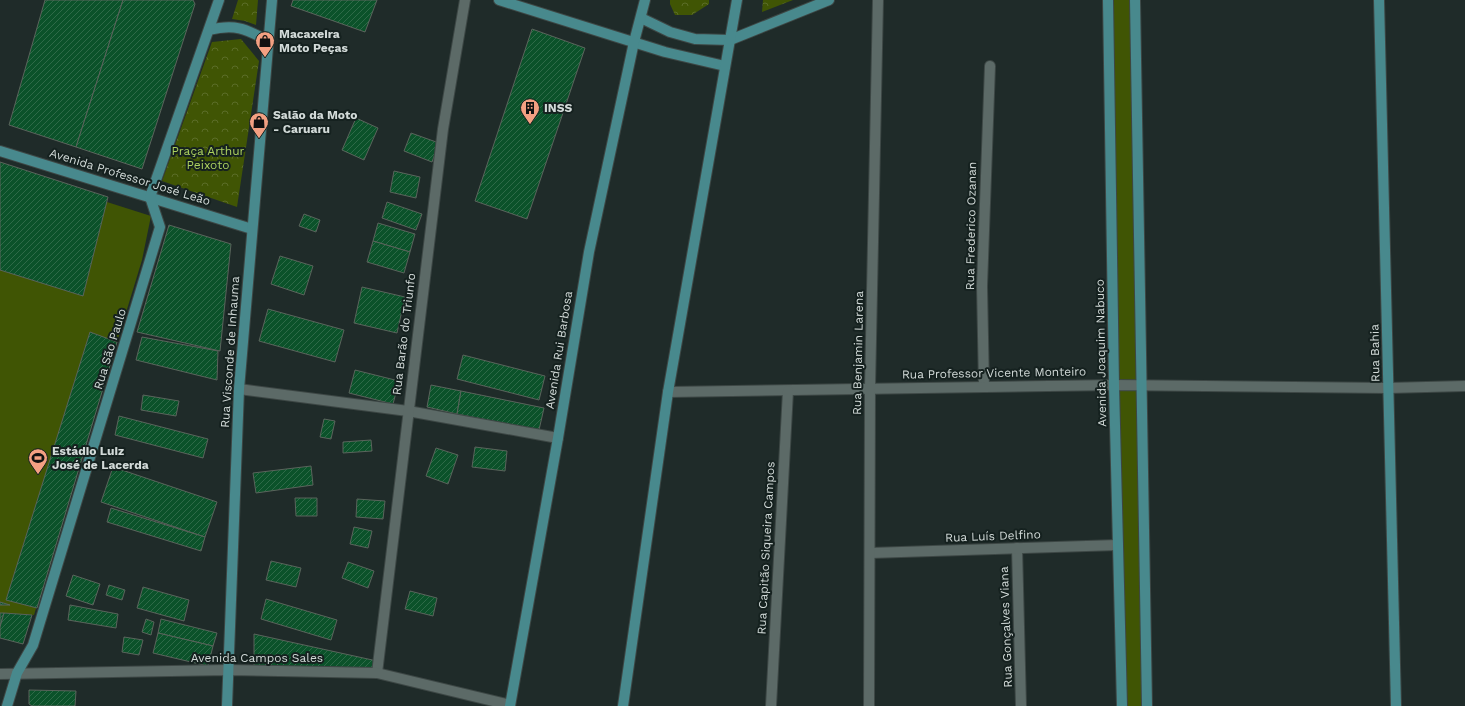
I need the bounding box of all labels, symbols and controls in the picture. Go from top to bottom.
place label: Macaxeira Moto Peças [279,27,348,55]
shop icon: Macaxeira Moto Peças [254,30,276,58]
building icon: INSS [519,97,541,125]
place label: INSS [544,101,572,115]
place label: Salão da Moto - Caruaru [273,108,357,136]
shop icon: Salão da Moto - Caruaru [248,111,270,139]
park label: Praça Arthur Peixoto [172,144,245,172]
street label: Avenida Professor José Leão [48,146,212,208]
street label: Rua Frederico Ozanan [963,162,979,290]
street label: Rua Barão do Triunfo [390,272,418,396]
street label: Rua Visconde de Inhauma [218,276,242,428]
street label: Avenida Joaquim Nabuco [1093,279,1109,427]
street label: Avenida Rui Barbosa [543,290,575,410]
street label: Rua Benjamin Larena [850,291,866,415]
street label: Rua São Paulo [91,307,129,391]
street label: Rua Bahia [1367,324,1383,382]
street label: Rua Professor Vicente Monteiro [902,364,1086,382]
place label: Estádio Luiz José de Lacerda [52,444,149,472]
sports icon: Estádio Luiz José de Lacerda [27,447,49,475]
street label: Rua Capitão Siqueira Campos [754,461,778,635]
street label: Rua Luís Delfino [945,527,1041,545]
street label: Rua Gonçalves Viana [997,566,1015,688]
street label: Avenida Campos Sales [191,651,323,665]

